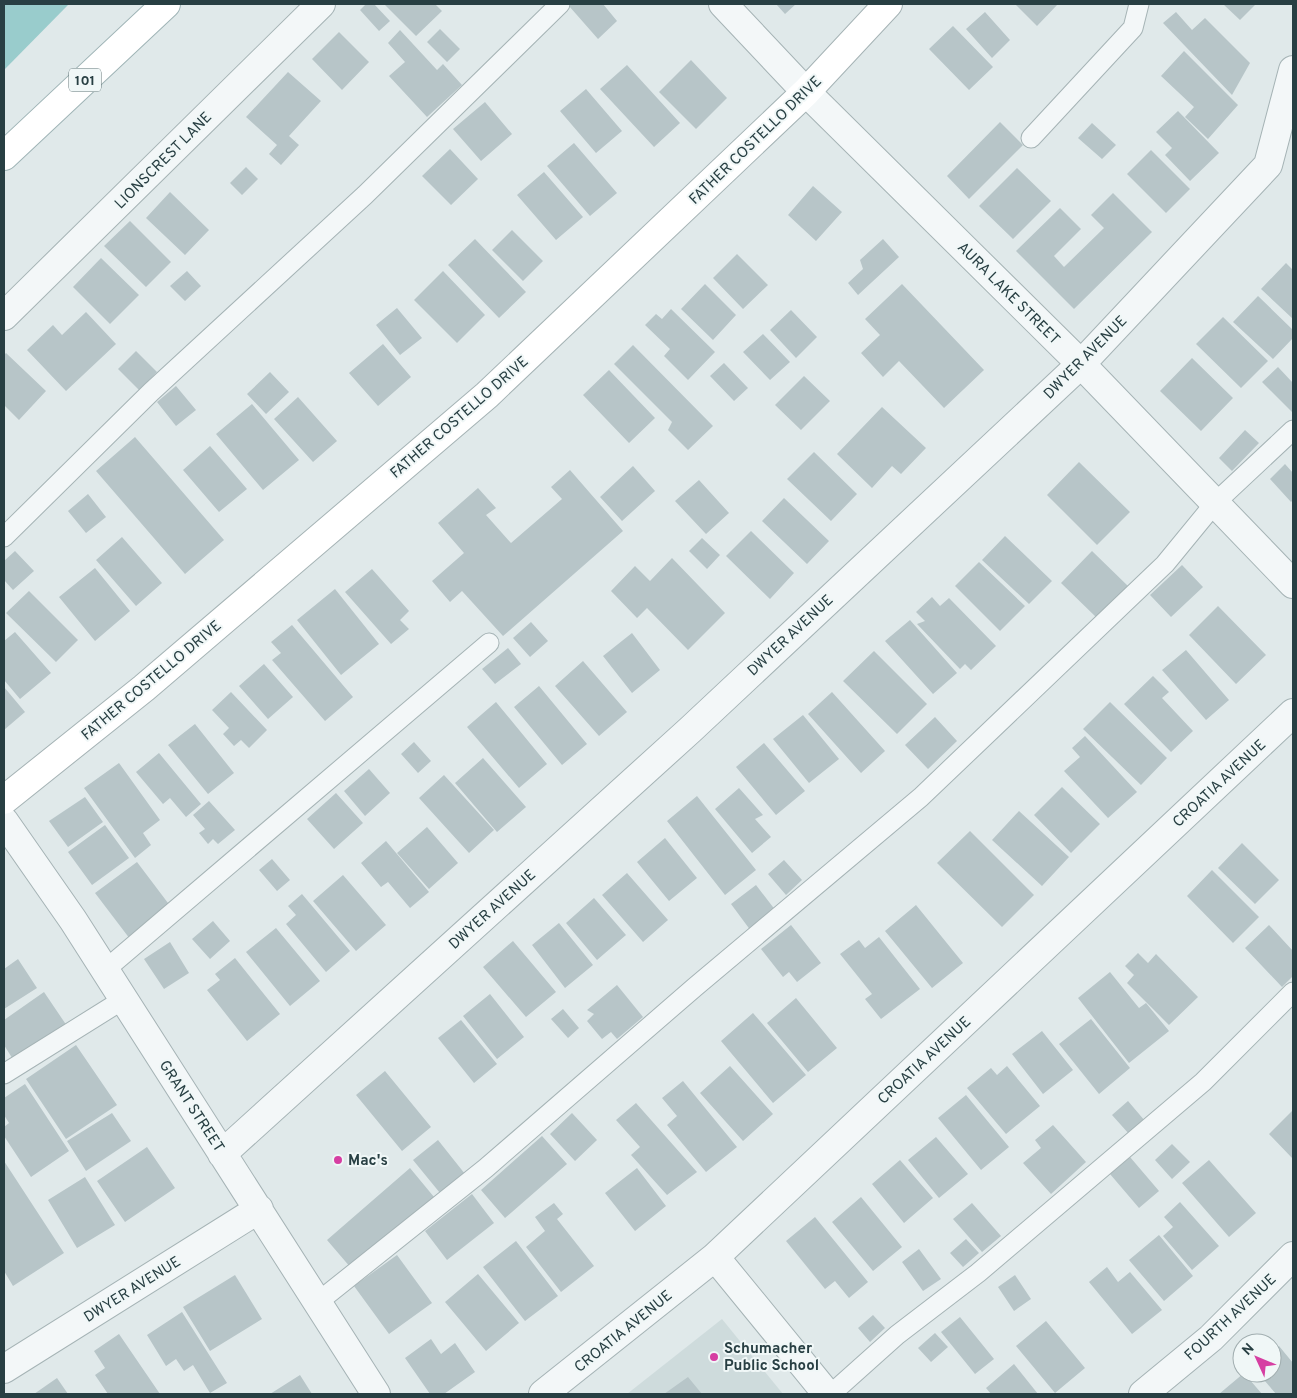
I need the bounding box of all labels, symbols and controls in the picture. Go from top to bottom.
road number: 101 [69,68,101,92]
street label: FATHER COSTELLO DRIVE [686,73,826,209]
street label: LIONSCREST LANE [111,108,217,214]
street label: AURA LAKE STREET [953,239,1063,349]
street label: DWYER AVENUE [1040,312,1132,404]
street label: FATHER COSTELLO DRIVE [387,353,533,483]
street label: DWYER AVENUE [744,591,838,681]
street label: FATHER COSTELLO DRIVE [78,617,226,745]
street label: CROATIA AVENUE [1169,736,1271,832]
street label: DWYER AVENUE [446,866,540,954]
street label: CROATIA AVENUE [874,1013,976,1109]
street label: GRANT STREET [154,1057,228,1156]
place label: Mac's [348,1152,388,1171]
marker: Mac's [332,1154,344,1166]
street label: DWYER AVENUE [81,1253,185,1328]
street label: FOURTH AVENUE [1180,1270,1280,1364]
street label: CROATIA AVENUE [571,1287,677,1377]
north arrow [1232,1333,1282,1383]
place label: Schumacher Public School [724,1340,819,1376]
marker: Schumacher Public School [708,1351,720,1363]

